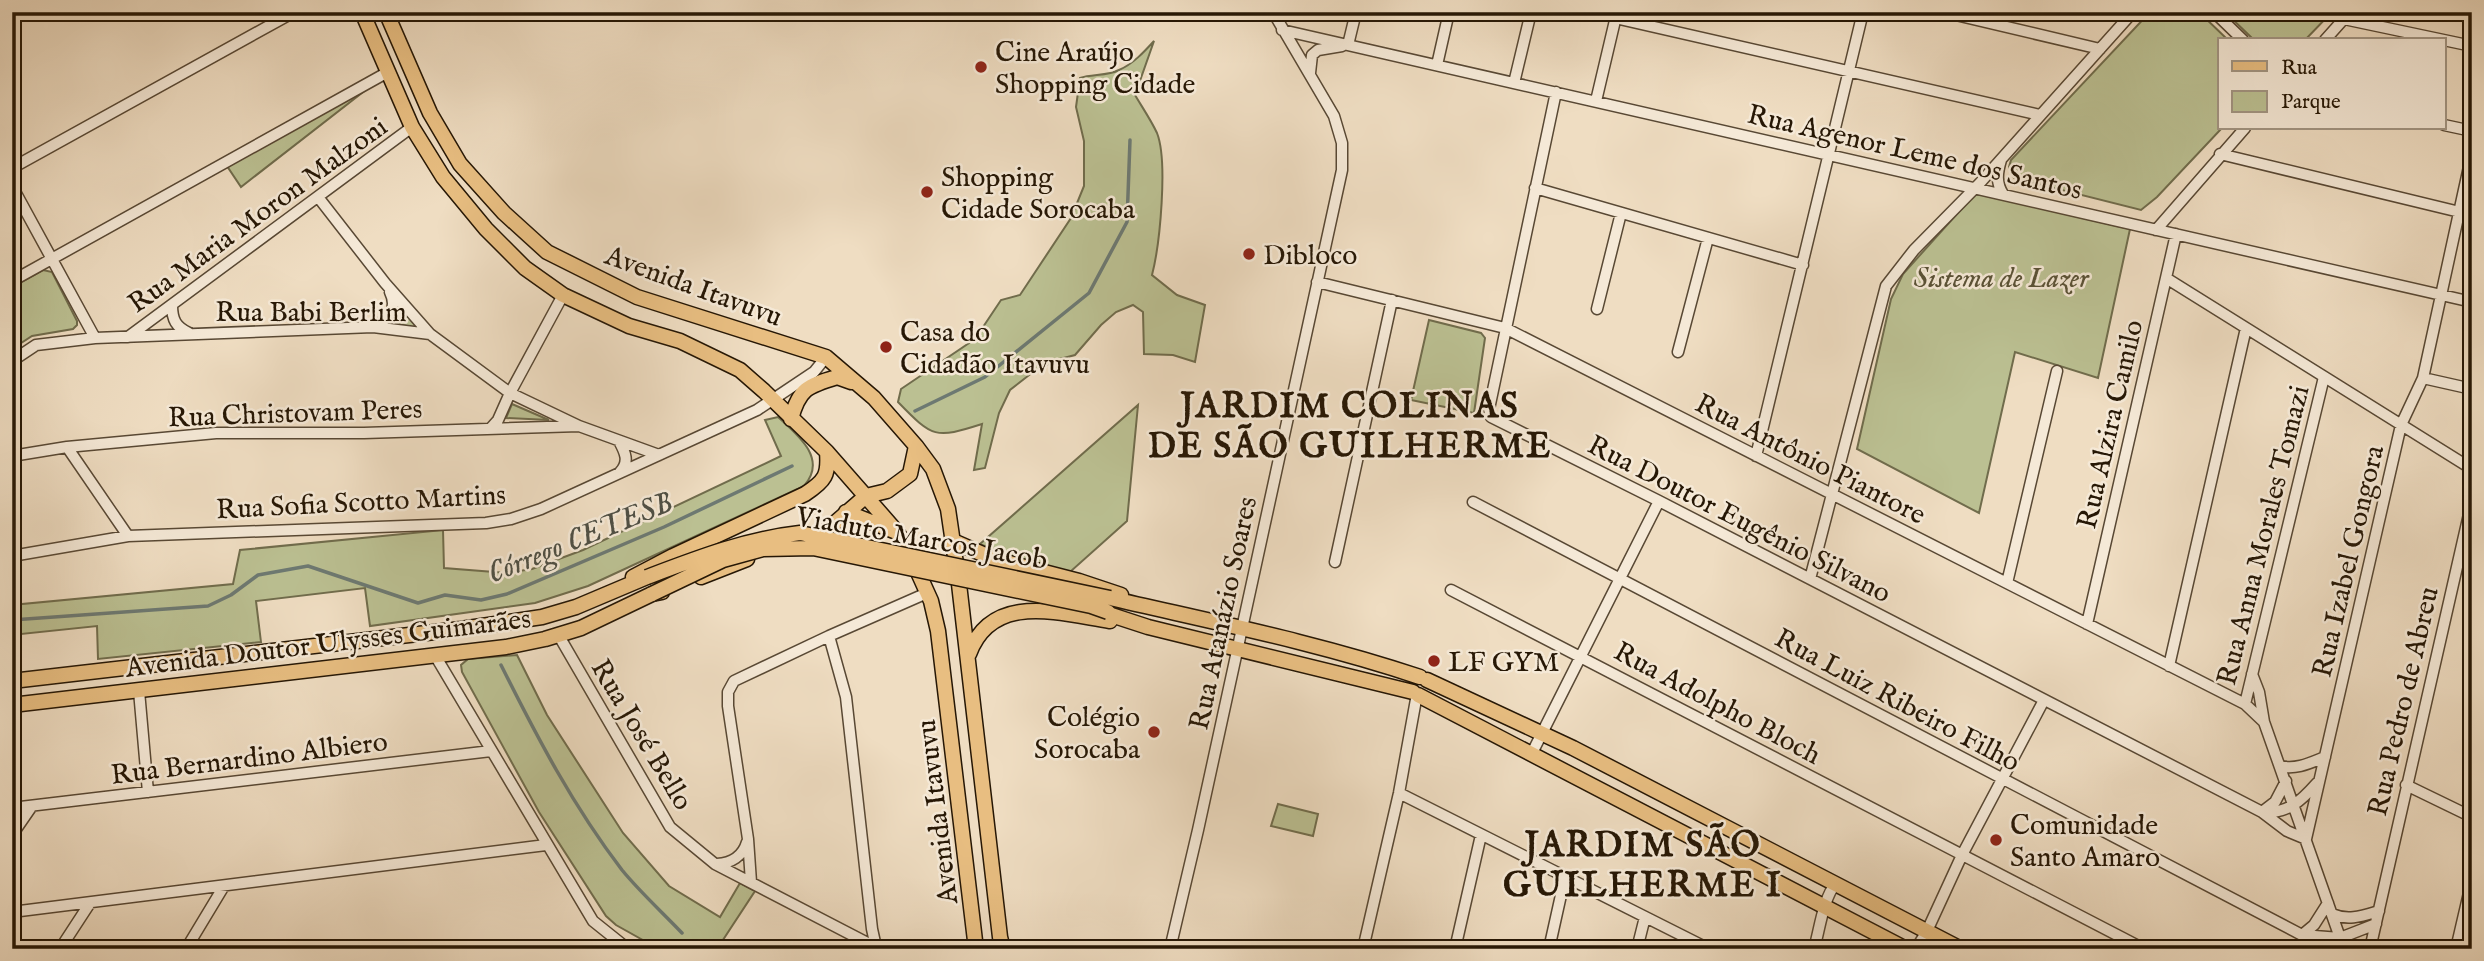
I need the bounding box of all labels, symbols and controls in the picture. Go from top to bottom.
place label: Cine Araújo Shopping Cidade [995,36,1195,103]
legend [2218,38,2446,130]
text: Rua [2281,55,2318,82]
marker: Cine Araújo Shopping Cidade [973,59,989,75]
text: Parque [2281,89,2341,116]
street label: Rua Agenor Leme dos Santos [1744,98,2085,209]
street label: Rua Maria Moron Malzoni [122,110,395,322]
place label: Shopping Cidade Sorocaba [941,161,1136,228]
marker: Shopping Cidade Sorocaba [919,184,935,200]
street label: Avenida Itavuvu [599,239,787,336]
place label: Dibloco [1263,239,1357,274]
marker: Dibloco [1241,246,1257,262]
park label: Sistema de Lazer [1913,262,2090,297]
street label: Rua Babi Berlim [215,296,407,331]
place label: Casa do Cidadão Itavuvu [900,316,1090,383]
street label: Rua Alzira Camilo [2070,317,2152,532]
marker: Casa do Cidadão Itavuvu [878,339,894,355]
street label: Rua Anna Morales Tomazi [2210,382,2319,689]
district label: JARDIM COLINAS DE SÃO GUILHERME [1148,385,1552,470]
street label: Rua Antônio Piantore [1689,387,1931,534]
street label: Rua Christovam Peres [167,393,423,436]
street label: Rua Doutor Eugênio Silvano [1581,428,1896,612]
street label: Rua Izabel Gongora [2306,441,2393,681]
street label: Rua Sofia Scotto Martins [215,478,507,529]
water label: Córrego CETESB [482,484,680,593]
street label: Rua Atanázio Soares [1183,494,1266,733]
street label: Viaduto Marcos Jacob [792,500,1050,579]
street label: Rua Pedro de Abreu [2361,583,2448,820]
street label: Avenida Doutor Ulysses Guimarães [123,602,533,687]
street label: Rua Luiz Ribeiro Filho [1768,622,2026,781]
street label: Rua Adolpho Bloch [1607,635,1826,774]
place label: LF GYM [1448,646,1559,681]
street label: Rua José Bello [582,653,700,817]
marker: LF GYM [1426,653,1442,669]
place label: Colégio Sorocaba [1034,701,1141,768]
street label: Avenida Itavuvu [910,717,967,907]
marker: Colégio Sorocaba [1146,724,1162,740]
street label: Rua Bernardino Albiero [109,725,390,794]
place label: Comunidade Santo Amaro [2010,809,2160,876]
district label: JARDIM SÃO GUILHERME I [1503,821,1783,909]
marker: Comunidade Santo Amaro [1988,832,2004,848]

